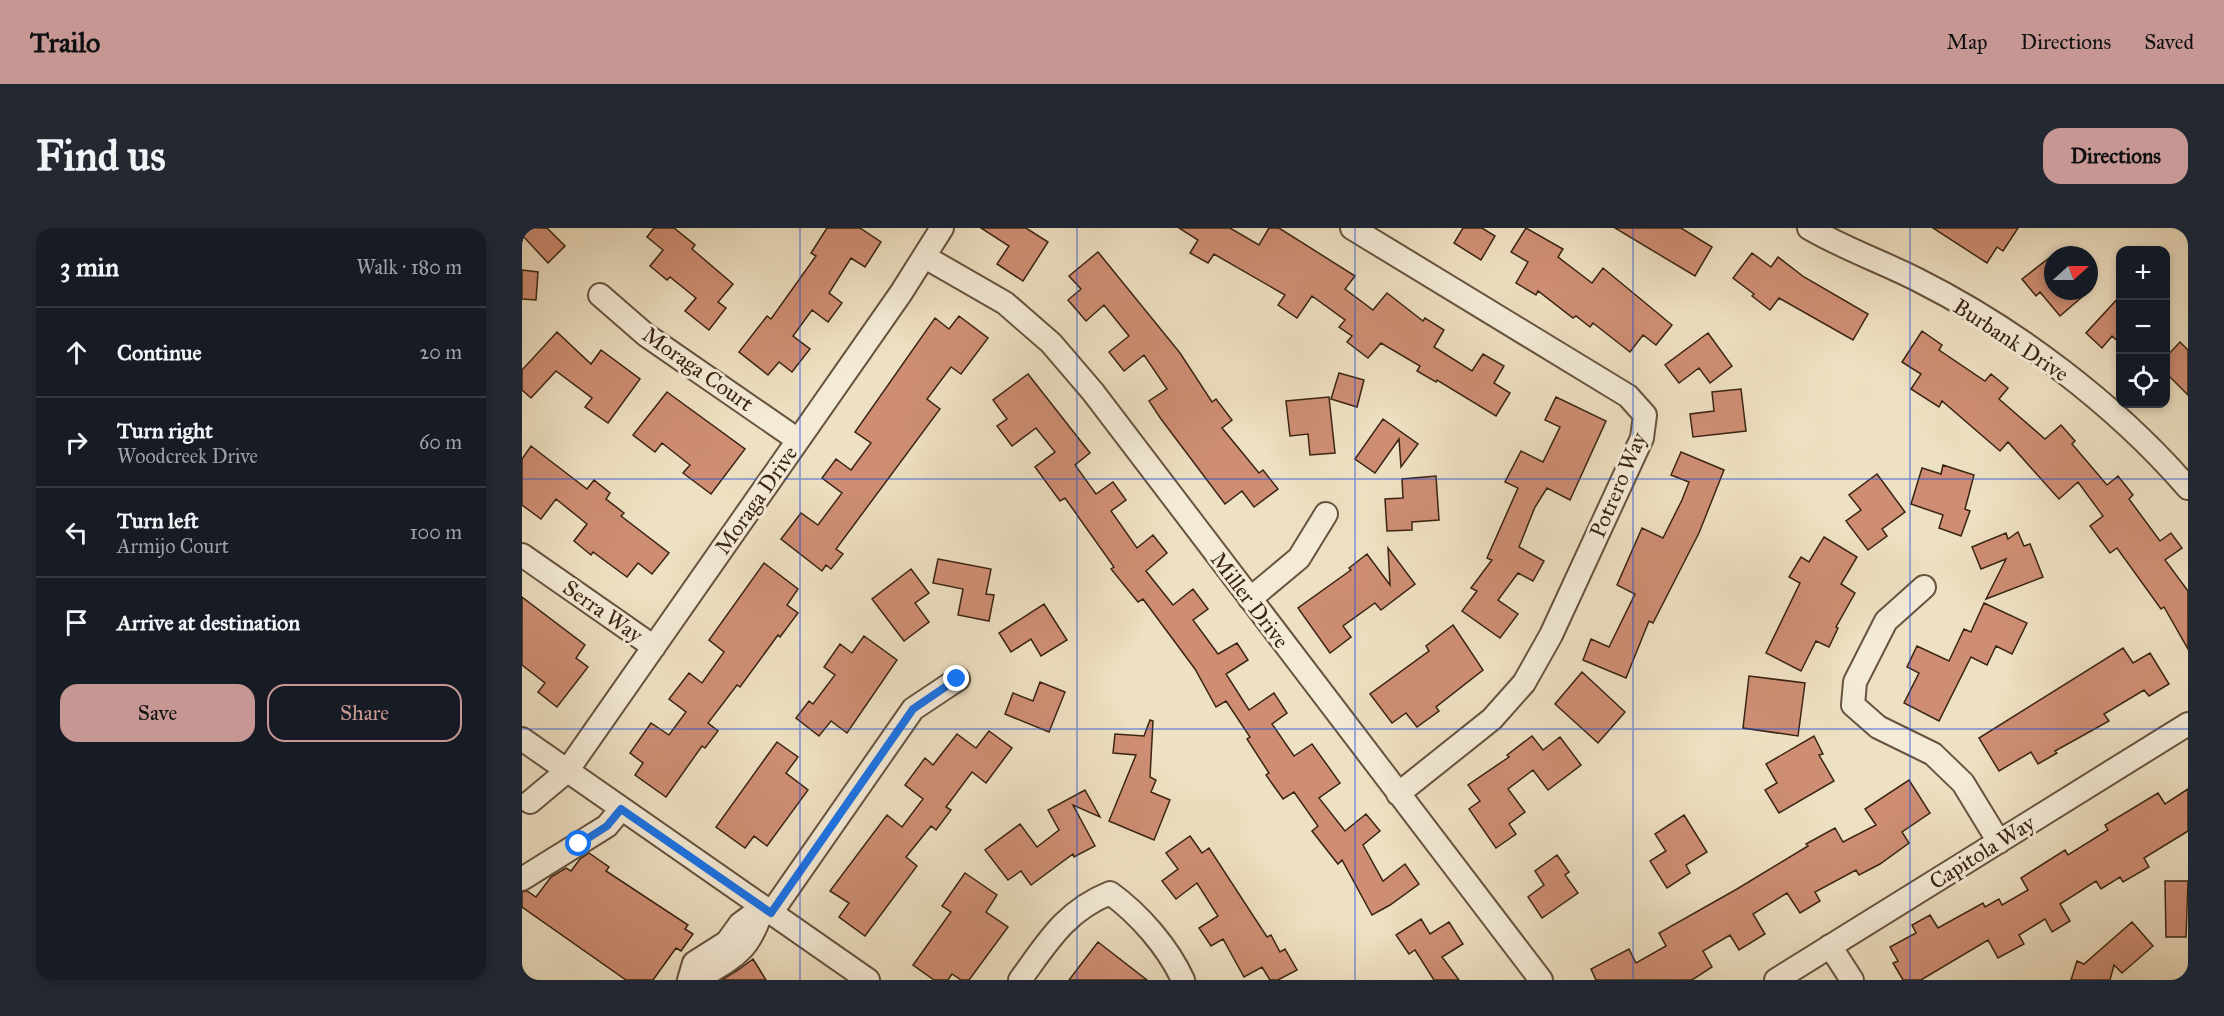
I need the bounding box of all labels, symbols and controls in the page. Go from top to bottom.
text: Trailo [30,25,100,60]
text: Map [1947,29,1988,55]
text: Directions [2021,29,2111,55]
text: Saved [2144,29,2194,55]
button: Directions [2043,128,2188,184]
text: Find us [36,130,166,182]
north arrow [2044,246,2098,300]
map controls [2116,246,2170,408]
button: + [2116,246,2170,300]
text: 3 min [60,251,119,283]
text: Walk · 180 m [357,255,462,279]
street label: Burbank Drive [1948,293,2074,387]
button: − [2116,300,2170,354]
street label: Moraga Court [637,321,759,417]
icon: ahead [60,336,93,369]
text: Continue [117,339,202,366]
text: 20 m [419,340,462,364]
button: locate [2116,354,2170,408]
text: Turn right [117,417,213,444]
icon: right [60,426,93,459]
street label: Potrero Way [1584,428,1653,542]
text: 60 m [419,430,462,454]
street label: Moraga Drive [709,441,803,559]
text: Woodcreek Drive [117,444,258,468]
text: Turn left [117,507,199,534]
icon: left [60,516,93,549]
text: 100 m [410,520,462,544]
text: Armijo Court [117,534,229,558]
street label: Miller Drive [1205,547,1295,653]
street label: Serra Way [558,574,649,649]
icon: arrive [60,606,93,639]
text: Arrive at destination [117,609,300,636]
route end [943,665,969,691]
button: Save [60,684,255,742]
button: Share [267,684,462,742]
street label: Capitola Way [1924,809,2040,895]
route start [565,830,591,856]

